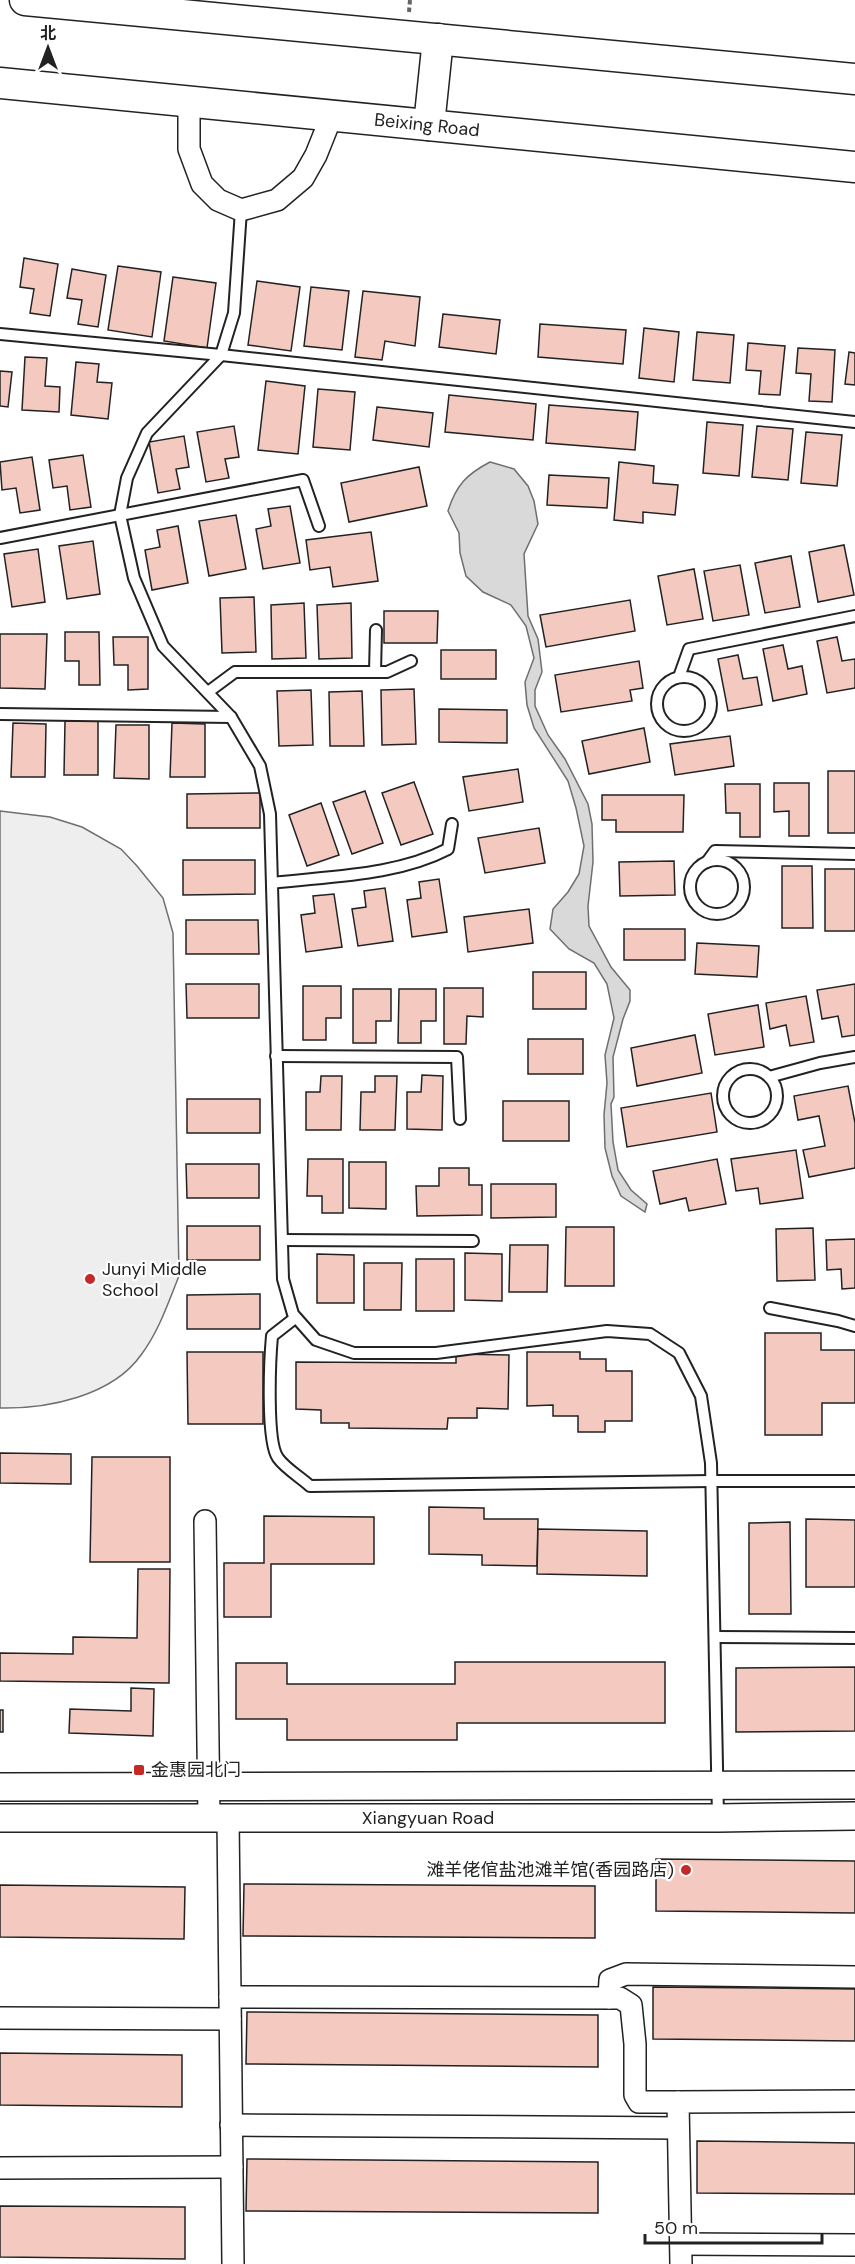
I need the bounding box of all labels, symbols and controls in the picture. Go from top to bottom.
north arrow [18,18,78,78]
text: 北 [40,23,56,44]
street label: Beixing Road [373,108,481,142]
place label: Junyi Middle School [102,1257,207,1302]
marker: Junyi Middle School [83,1272,97,1286]
place label: 金惠园北门 [151,1758,241,1782]
marker: 金惠园北门 [132,1763,146,1777]
street label: Xiangyuan Road [362,1806,494,1830]
place label: 滩羊佬倌盐池滩羊馆(香园路店) [427,1858,674,1882]
marker: 滩羊佬倌盐池滩羊馆(香园路店) [679,1863,693,1877]
scale bar [645,2207,822,2245]
text: 50 m [654,2216,698,2240]

